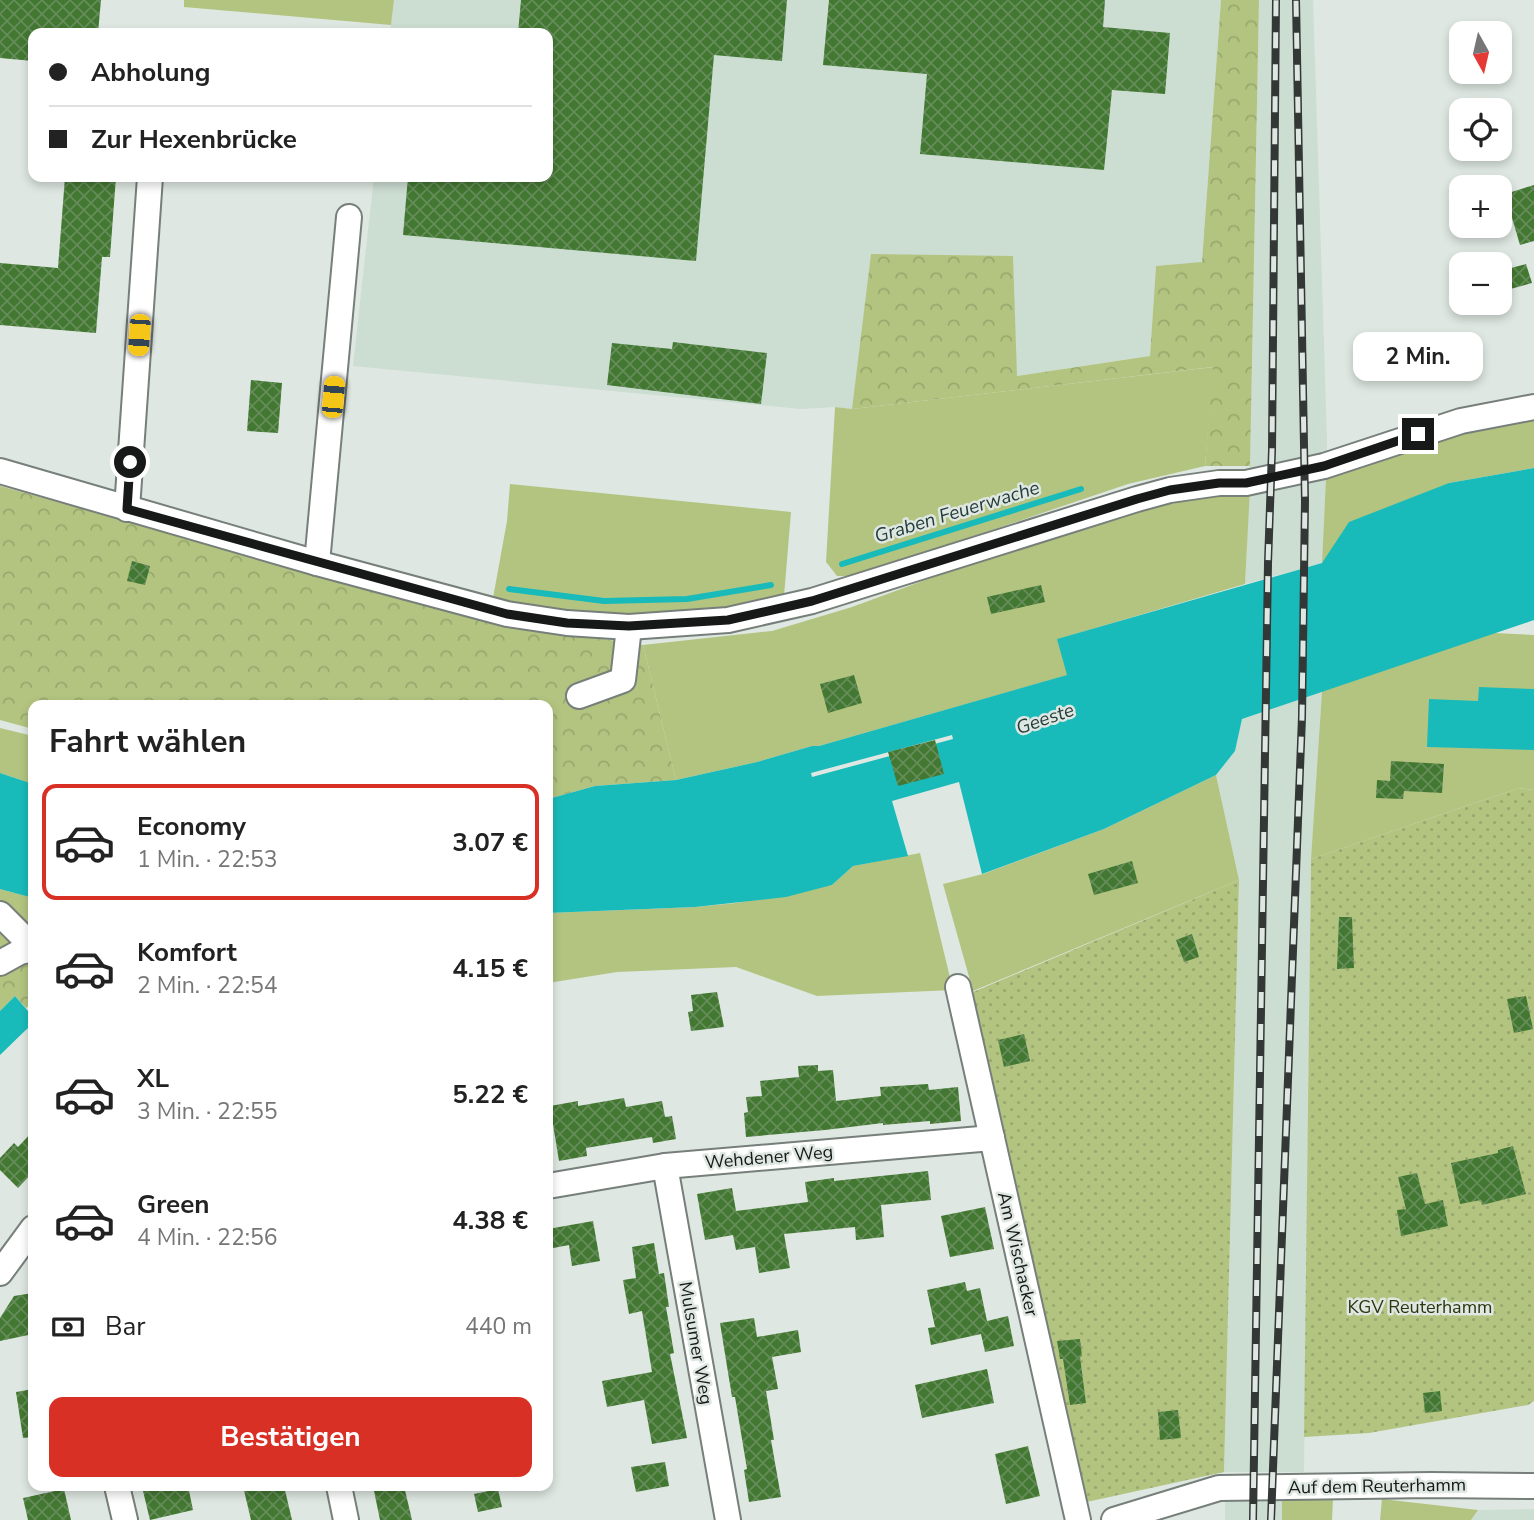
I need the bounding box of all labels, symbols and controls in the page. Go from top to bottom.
north arrow [1449,21,1512,84]
map controls [1449,21,1512,315]
text: Abholung [91,55,210,90]
button: locate [1449,98,1512,161]
text: Zur Hexenbrücke [91,122,297,157]
button: + [1449,175,1512,238]
button: − [1449,252,1512,315]
car [128,313,151,357]
callout: 2 Min. [1353,332,1483,382]
text: 2 Min. [1386,341,1451,372]
car [321,375,346,419]
route end [1402,418,1434,450]
route start [114,446,146,478]
water label: Graben Feuerwache [871,475,1043,549]
water label: Geeste [1013,697,1077,741]
text: Fahrt wählen [49,720,246,763]
text: Economy [137,809,246,844]
icon: car [53,811,116,874]
text: 3.07 € [452,825,528,860]
text: 1 Min. · 22:53 [137,844,278,875]
text: Komfort [137,935,237,970]
icon: car [53,937,116,1000]
text: 4.15 € [452,951,528,986]
text: 2 Min. · 22:54 [137,970,278,1001]
text: XL [137,1061,169,1096]
icon: car [53,1063,116,1126]
text: 5.22 € [452,1077,528,1112]
text: 3 Min. · 22:55 [137,1096,278,1127]
street label: Wehdener Weg [704,1139,834,1175]
text: Green [137,1187,210,1222]
icon: car [53,1189,116,1252]
street label: Am Wischacker [992,1189,1044,1319]
text: 4.38 € [452,1203,528,1238]
text: 4 Min. · 22:56 [137,1222,278,1253]
street label: Mulsumer Weg [673,1280,719,1406]
park label: KGV Reuterhamm [1348,1295,1492,1319]
icon: cash [49,1308,87,1346]
text: Bar [105,1309,146,1344]
text: 440 m [465,1311,532,1342]
button: Bestätigen [49,1397,532,1477]
street label: Auf dem Reuterhamm [1288,1472,1466,1500]

